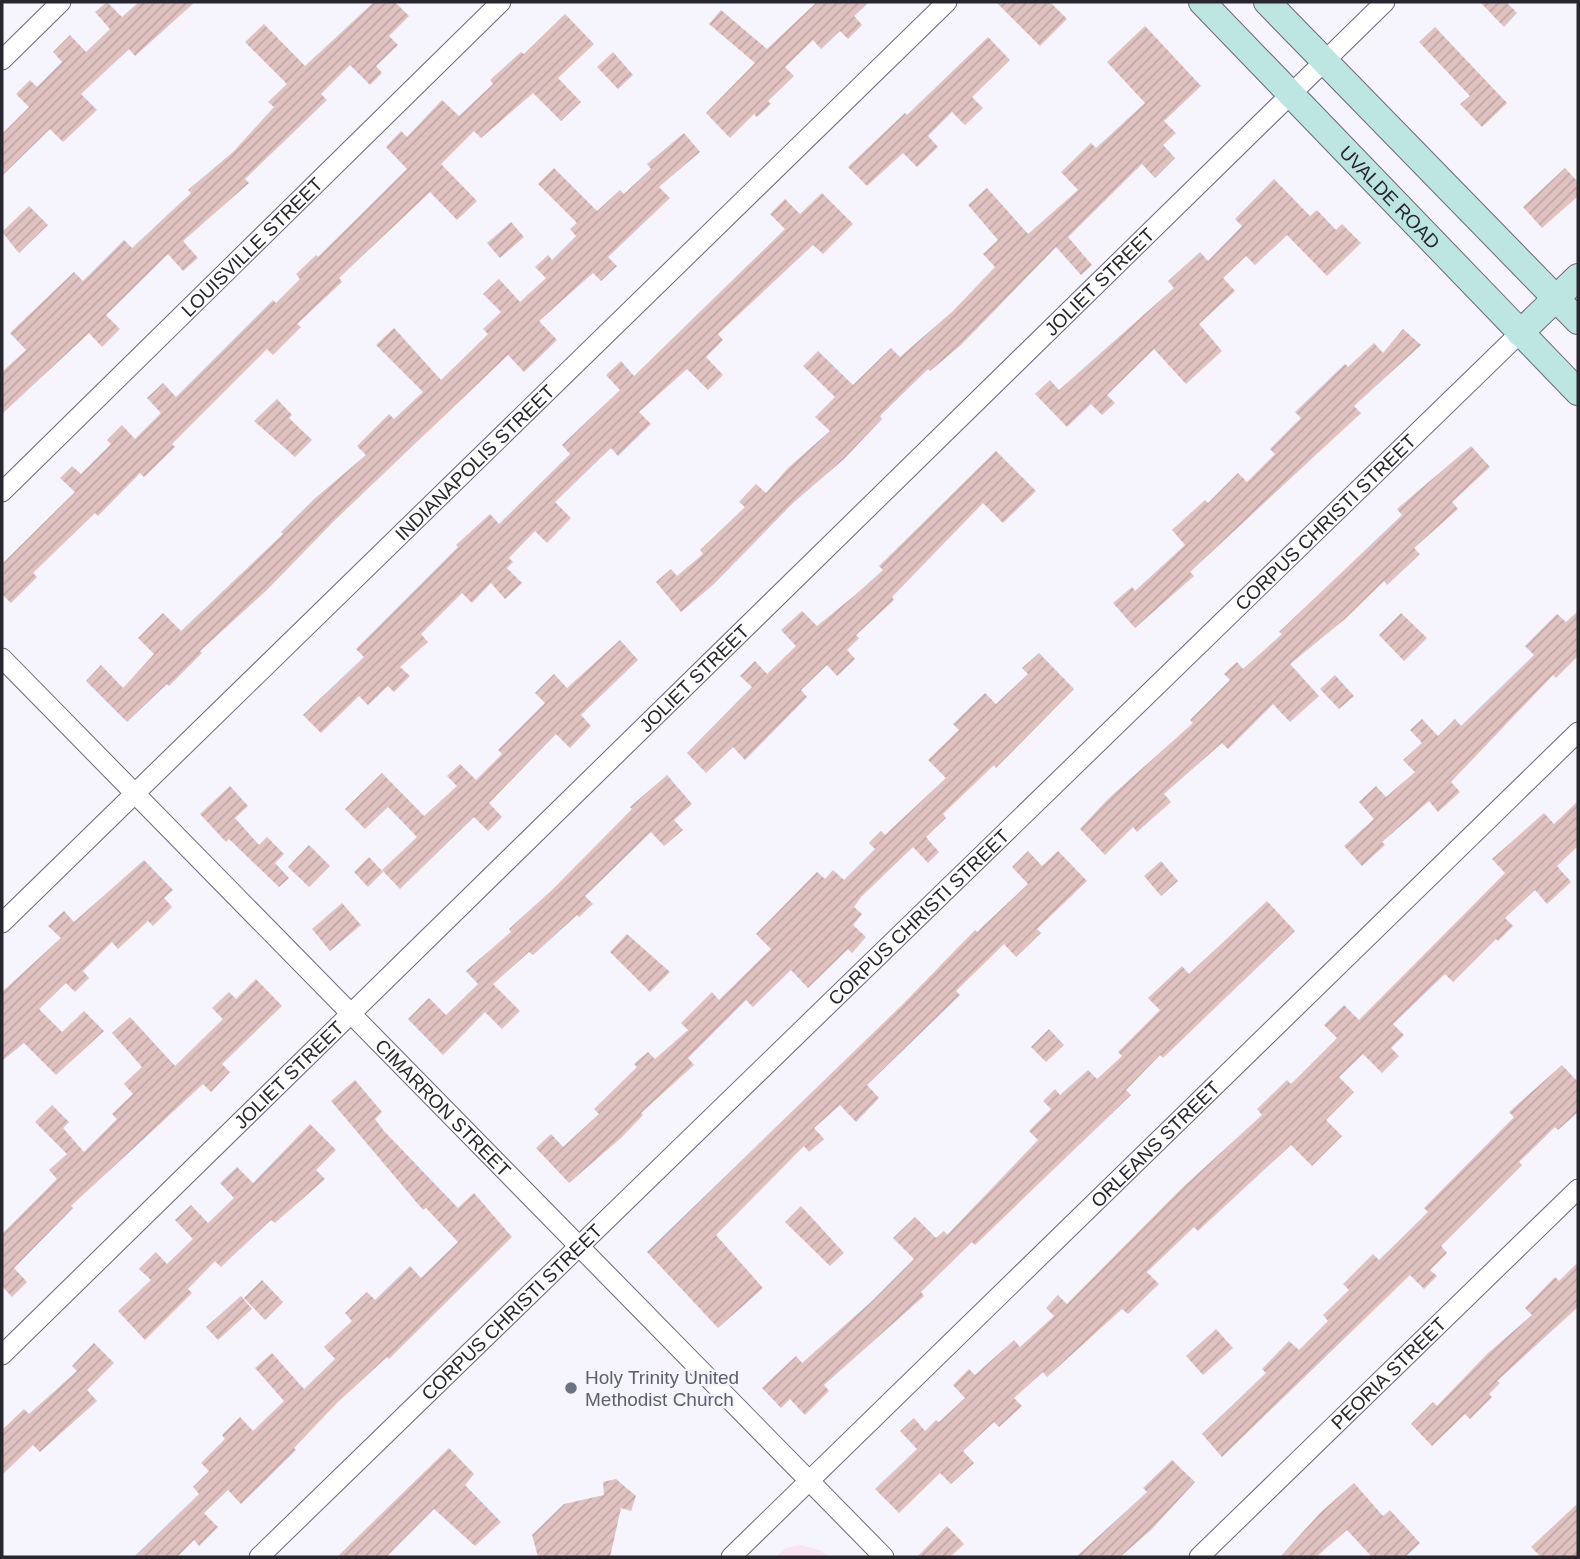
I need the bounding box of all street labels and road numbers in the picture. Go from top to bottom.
street label: UVALDE ROAD [1336,141,1444,253]
street label: LOUISVILLE STREET [177,173,327,321]
street label: JOLIET STREET [1040,223,1158,340]
street label: INDIANAPOLIS STREET [391,380,559,544]
street label: CORPUS CHRISTI STREET [1231,430,1420,614]
street label: JOLIET STREET [635,620,753,736]
street label: CORPUS CHRISTI STREET [824,824,1013,1009]
street label: JOLIET STREET [230,1016,348,1133]
street label: CIMARRON STREET [371,1035,515,1181]
street label: ORLEANS STREET [1086,1076,1224,1211]
street label: CORPUS CHRISTI STREET [417,1219,606,1404]
street label: PEORIA STREET [1327,1313,1450,1433]

